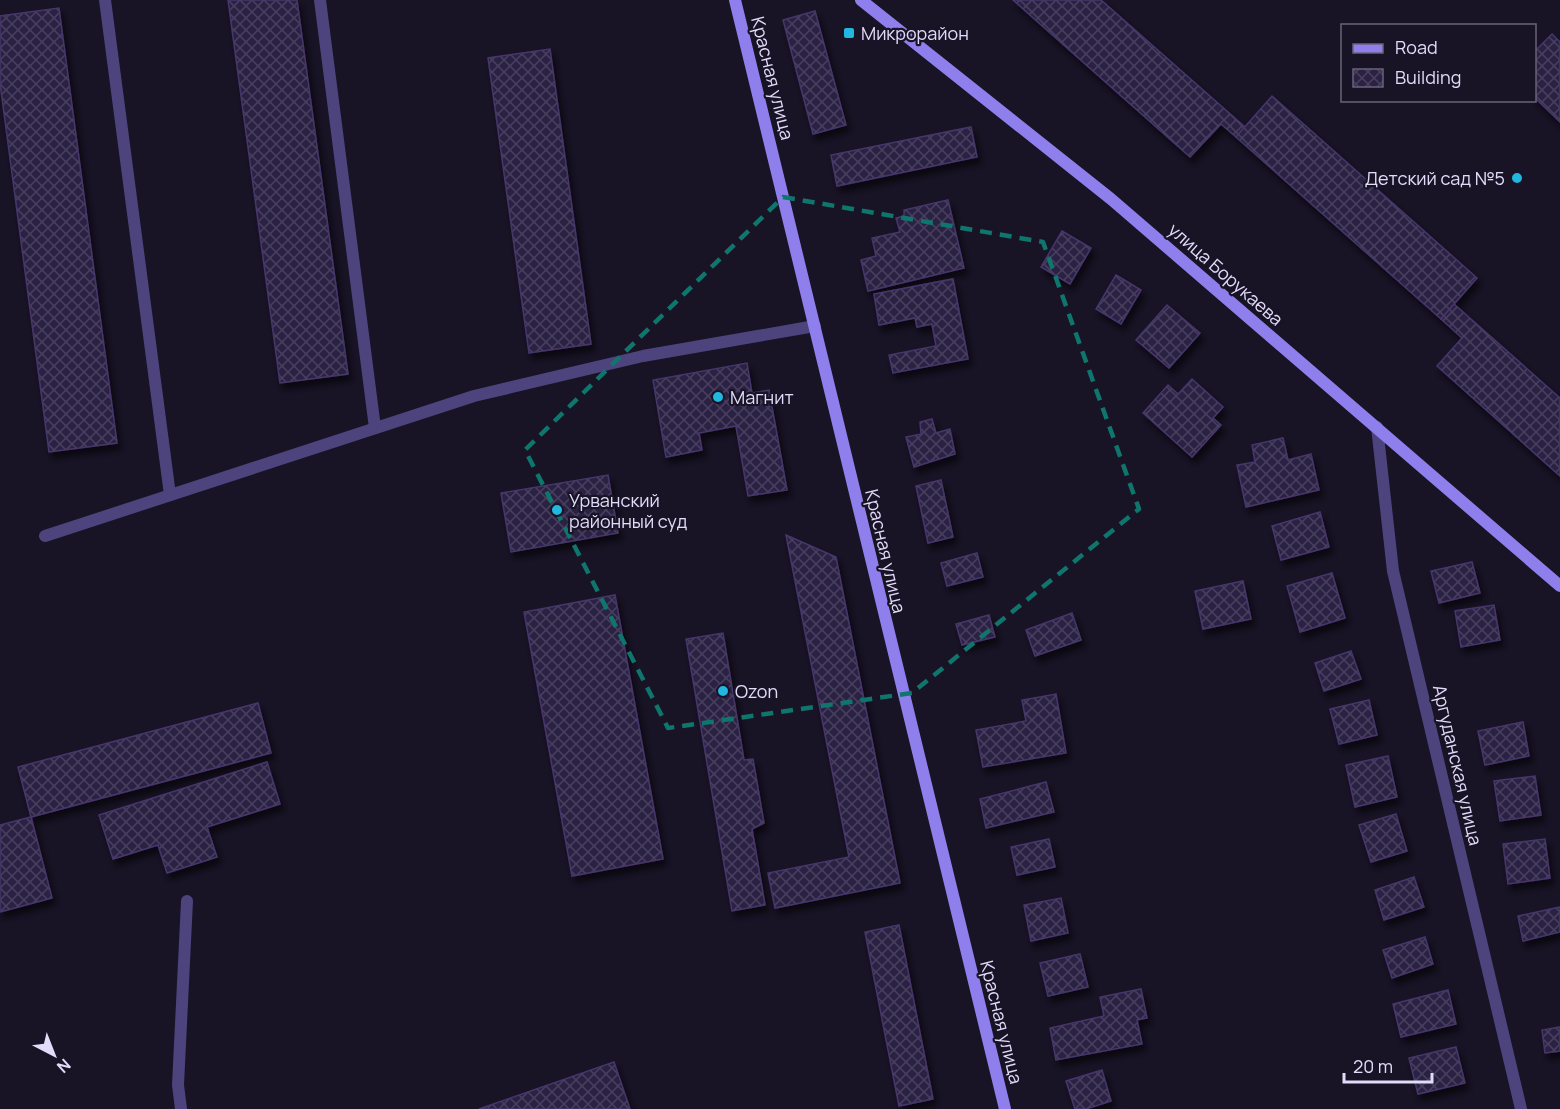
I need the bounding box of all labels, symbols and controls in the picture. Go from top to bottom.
street label: Красная улица [746,14,800,142]
place label: Микрорайон [861,21,969,45]
legend [1341,24,1536,102]
marker: Микрорайон [842,26,856,40]
text: Road [1395,35,1438,59]
text: Building [1395,65,1461,89]
place label: Детский сад №5 [1365,166,1505,190]
marker: Детский сад №5 [1510,171,1524,185]
street label: улица Борукаева [1163,217,1289,331]
place label: Магнит [730,385,794,409]
marker: Магнит [711,390,725,404]
street label: Красная улица [860,487,912,615]
place label: Урванский районный суд [569,488,687,533]
marker: Урванский районный суд [550,503,564,517]
place label: Ozon [735,679,778,703]
street label: Аргуданская улица [1428,682,1488,848]
marker: Ozon [716,684,730,698]
street label: Красная улица [975,958,1029,1086]
north arrow [24,1025,84,1085]
scale bar [1344,1046,1432,1084]
text: N [52,1054,76,1078]
text: 20 m [1353,1054,1393,1078]

